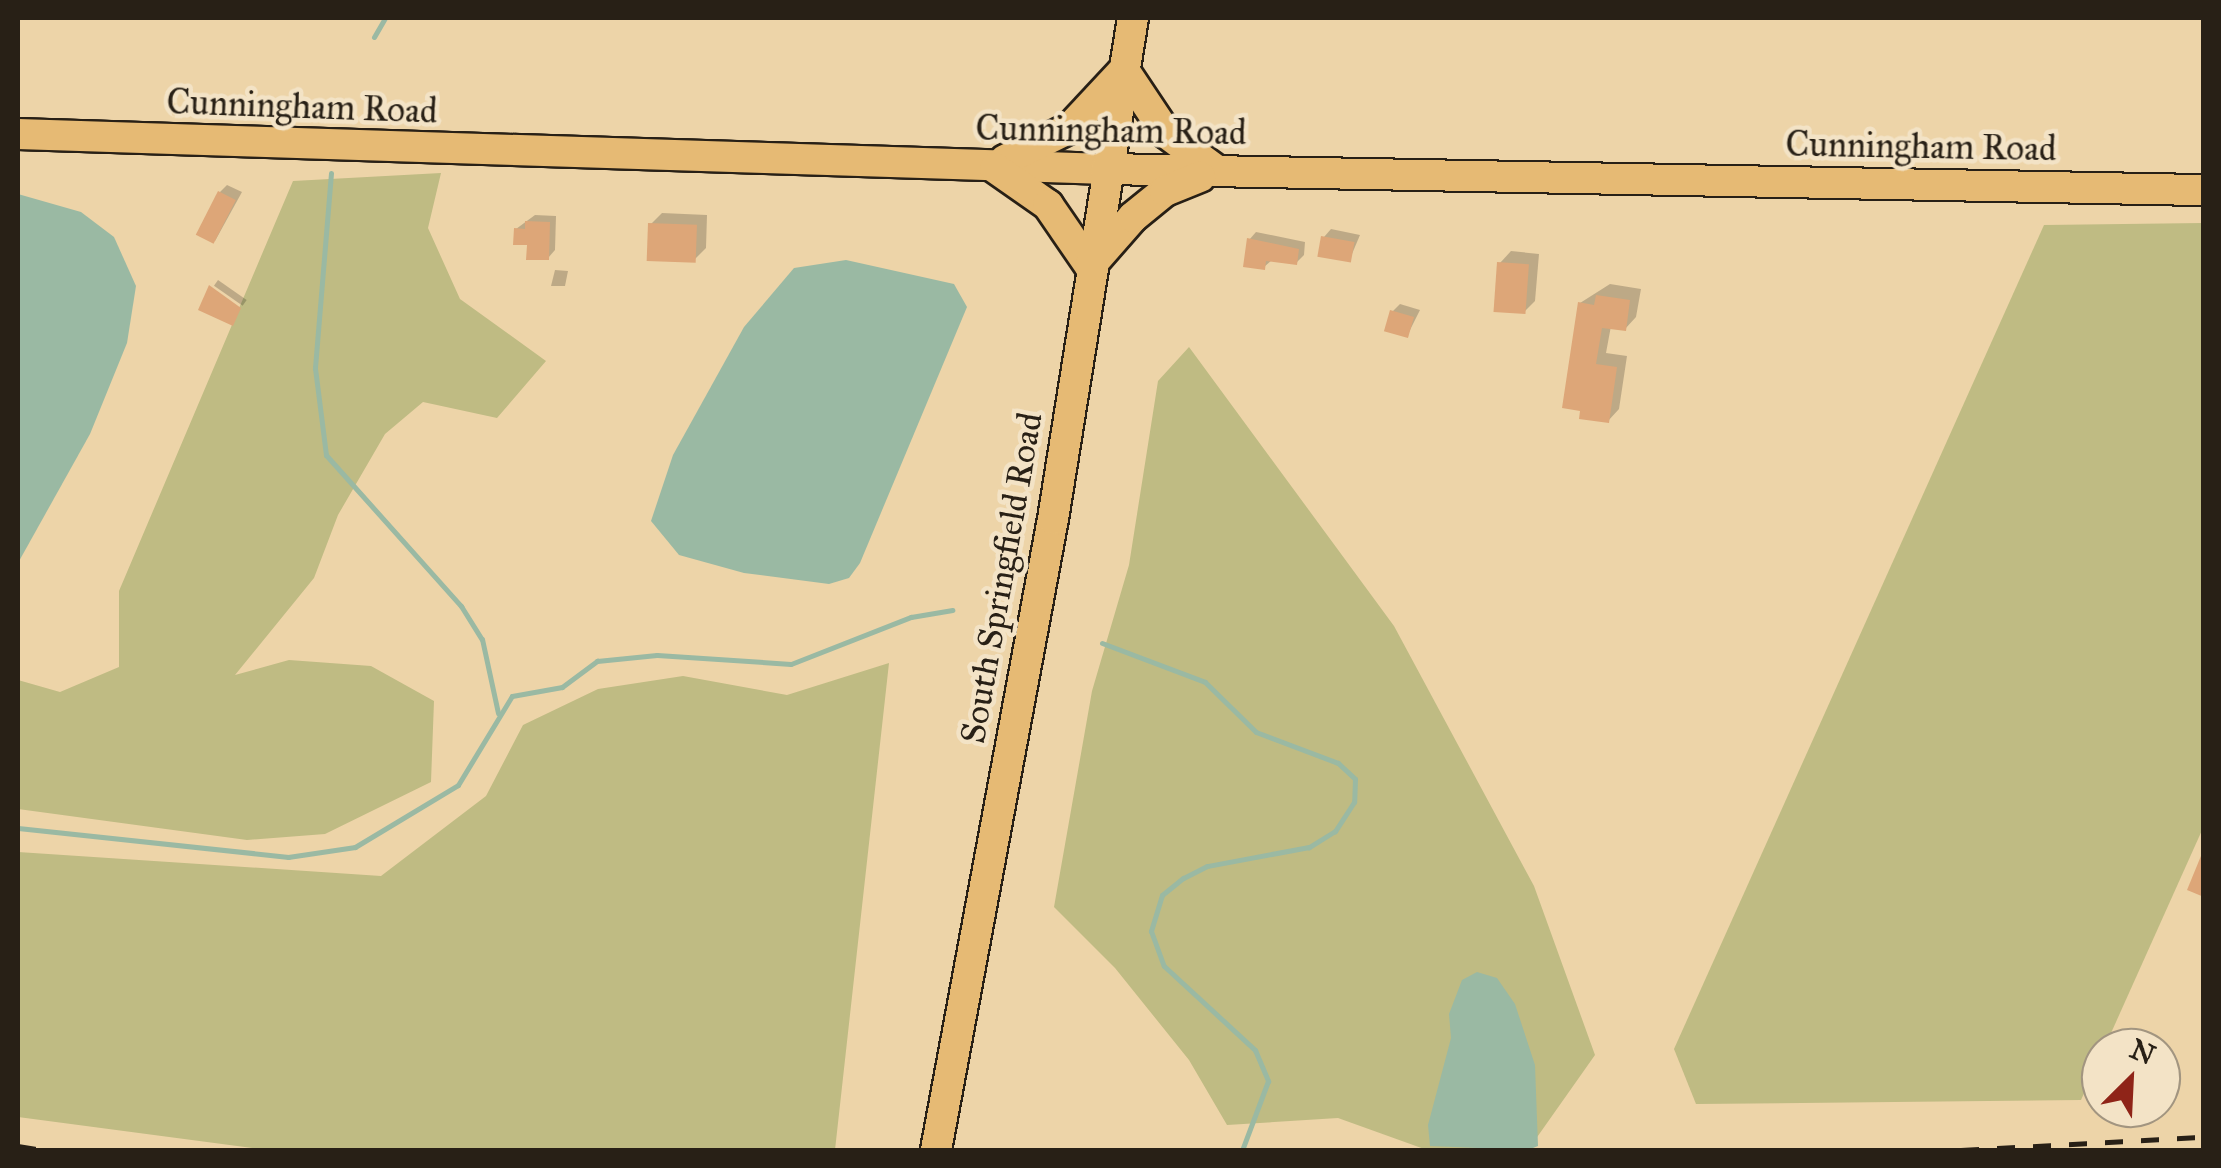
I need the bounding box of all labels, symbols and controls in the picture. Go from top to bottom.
street label: Cunningham Road [166,81,438,133]
street label: Cunningham Road [975,108,1247,154]
street label: Cunningham Road [1785,124,2057,170]
street label: South Springfield Road [952,409,1052,747]
north arrow [2081,1028,2181,1128]
text: N [2125,1031,2161,1073]

